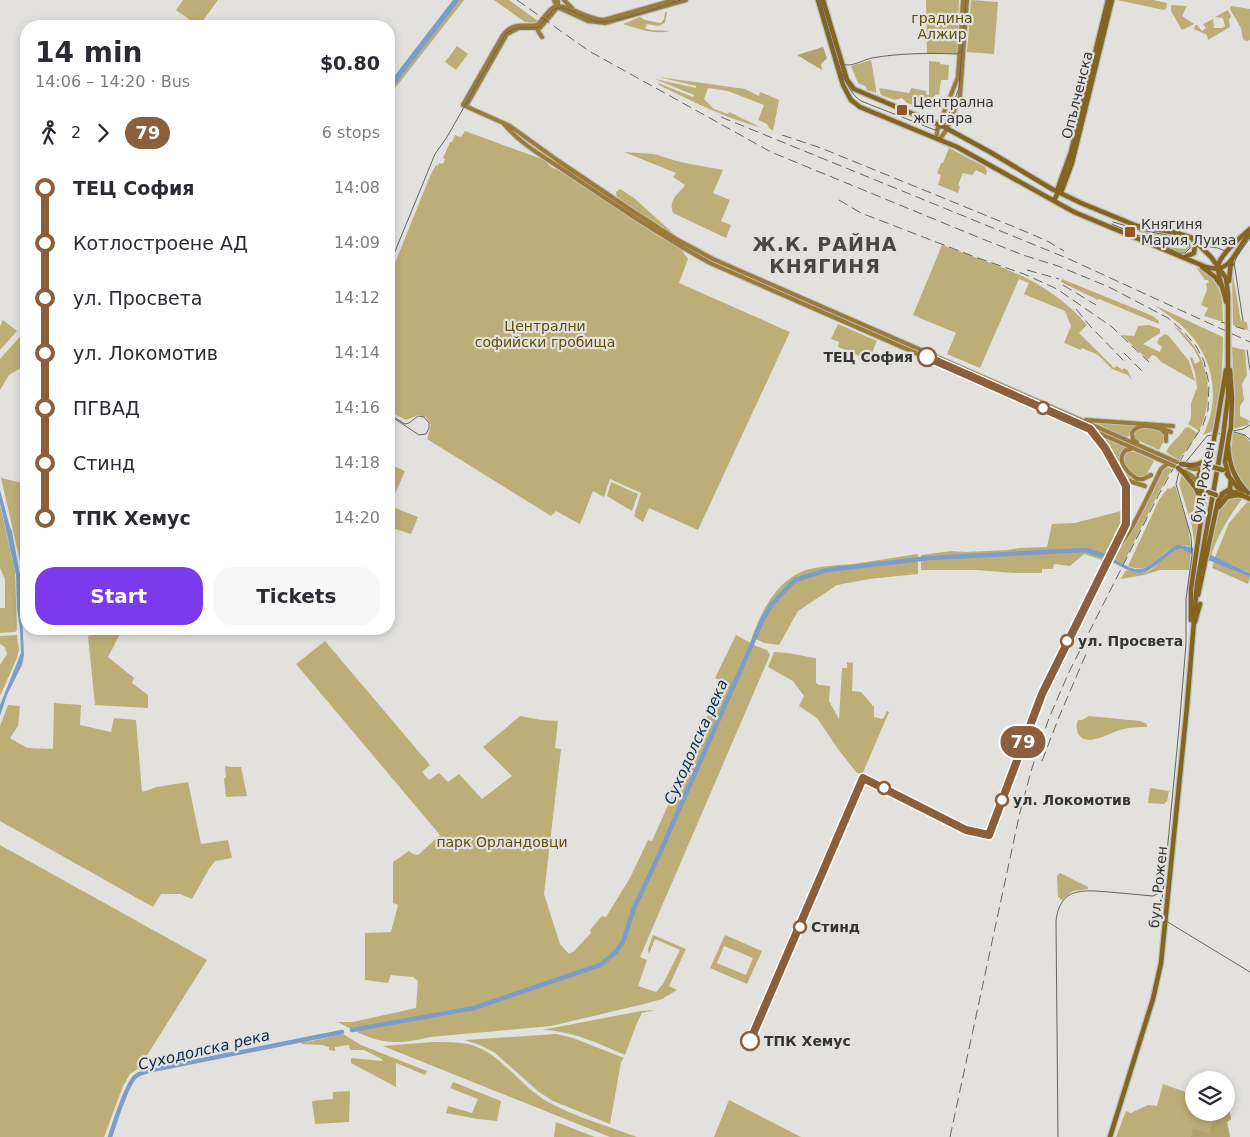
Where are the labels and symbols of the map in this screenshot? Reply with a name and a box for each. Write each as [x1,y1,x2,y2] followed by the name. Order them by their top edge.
[911,10,973,42] park label: градина Алжир
[1058,49,1096,141] street label: Опълченска
[913,94,994,126] place label: Централна жп гара
[895,103,909,117] marker: Централна жп гара
[1141,216,1236,248] place label: Княгиня Мария Луиза
[1123,225,1137,239] marker: Княгиня Мария Луиза
[753,233,897,277] district label: Ж.К. РАЙНА КНЯГИНЯ
[475,318,615,350] park label: Централни софийски гробища
[917,347,937,367] marker: ТЕЦ София
[823,349,913,365] place label: ТЕЦ София
[1036,401,1050,415] unlabelled marker
[1188,440,1218,524] street label: бул. Рожен
[1078,633,1183,649] place label: ул. Просвета
[1060,634,1074,648] marker: ул. Просвета
[660,677,732,807] water label: Суходолска река
[1000,726,1046,758] line badge: 79
[877,781,891,795] unlabelled marker
[1013,792,1131,808] place label: ул. Локомотив
[995,793,1009,807] marker: ул. Локомотив
[436,834,568,850] park label: парк Орландовци
[1146,845,1170,929] street label: бул. Рожен
[811,919,860,935] place label: Стинд
[793,920,807,934] marker: Стинд
[136,1026,272,1074] water label: Суходолска река
[740,1031,760,1051] marker: ТПК Хемус
[764,1033,851,1049] place label: ТПК Хемус

